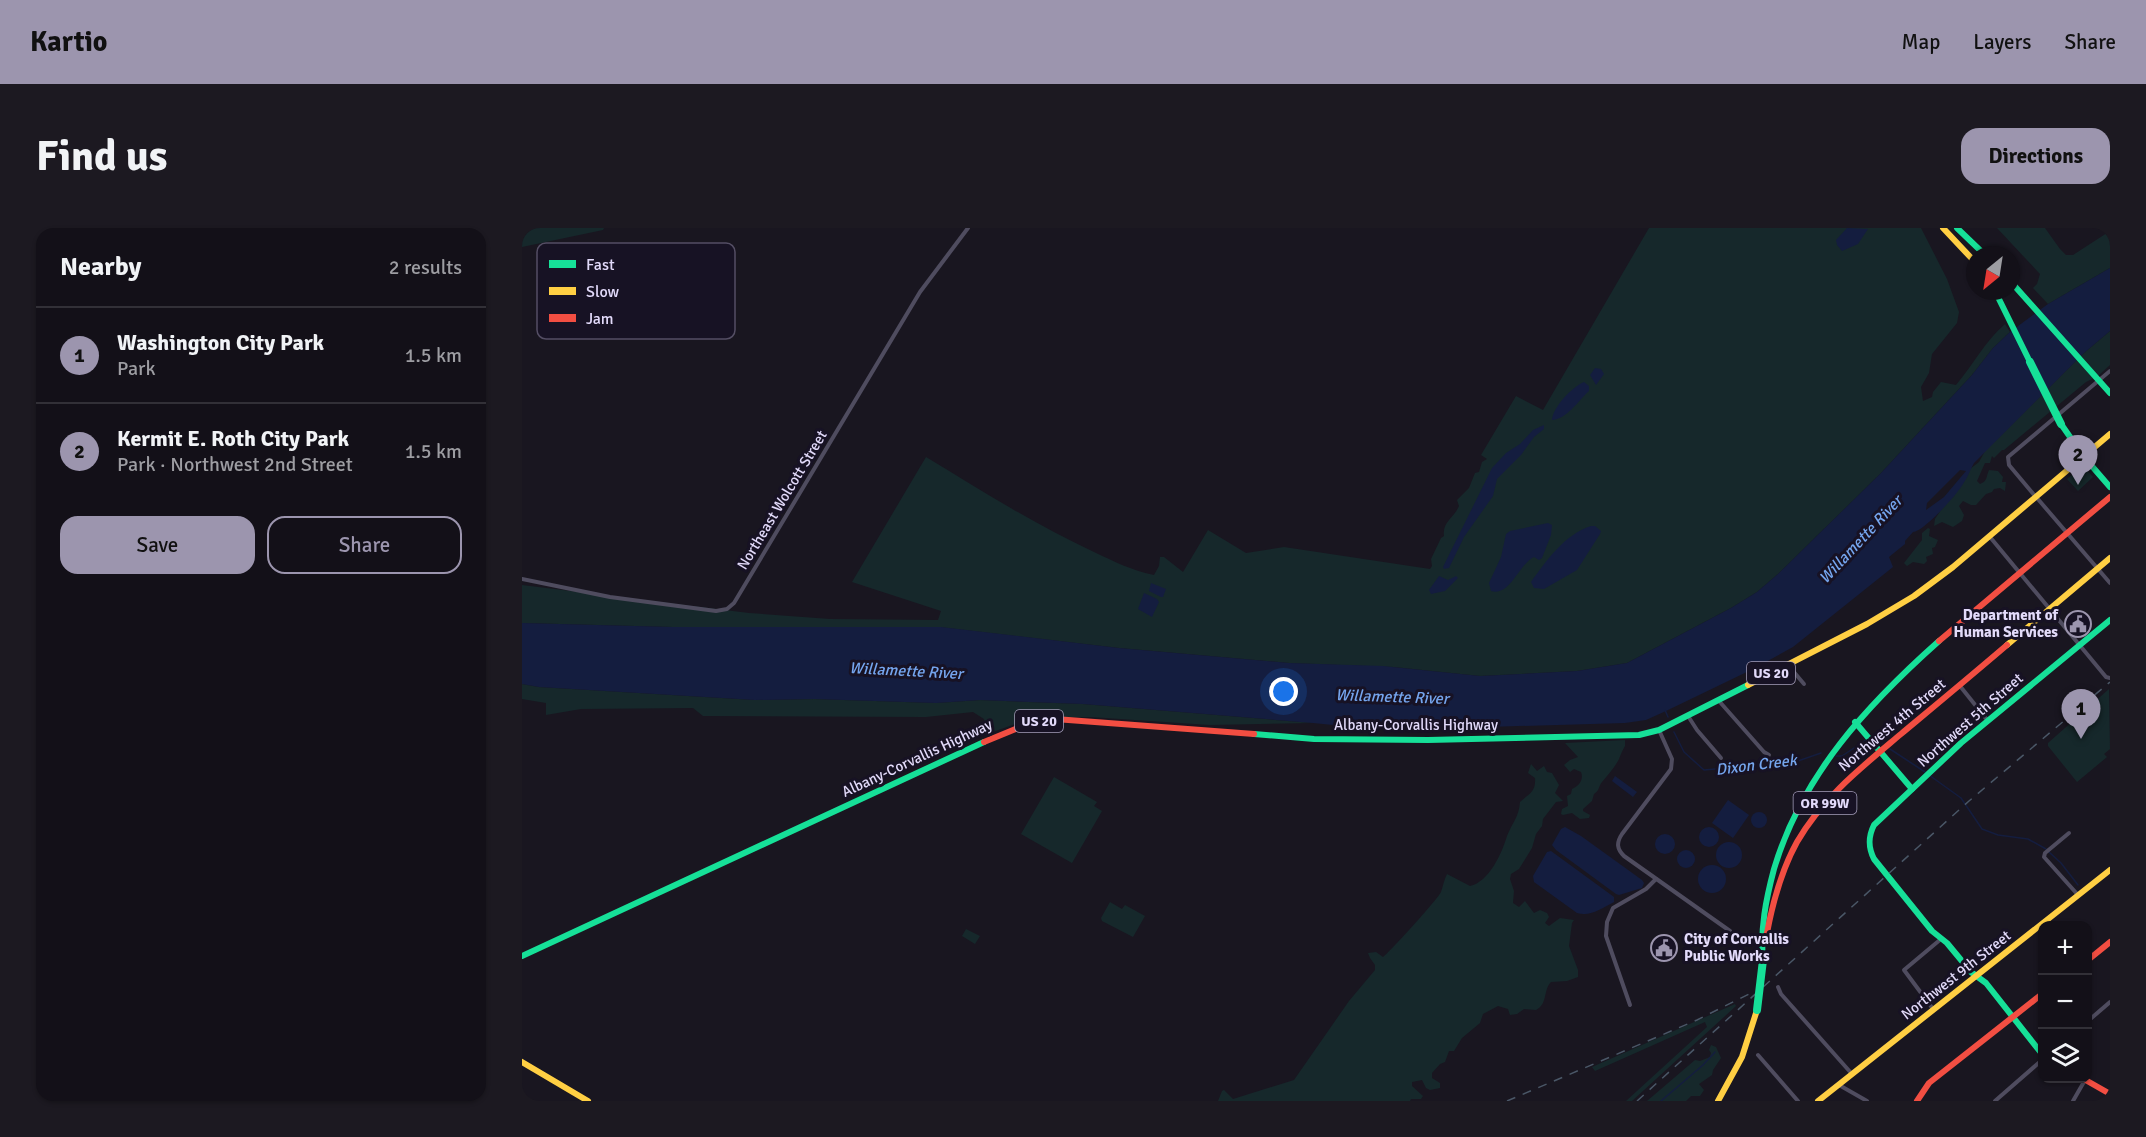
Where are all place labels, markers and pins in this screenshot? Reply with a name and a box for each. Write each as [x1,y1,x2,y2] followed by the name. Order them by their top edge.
[2058,436,2098,485] pin: 2
[1953,606,2060,641] place label: Department of Human Services
[2063,609,2093,639] public building icon: Department of Human Services
[2062,690,2100,739] pin: 1
[1684,930,1789,965] place label: City of Corvallis Public Works
[1649,933,1679,963] public building icon: City of Corvallis Public Works

